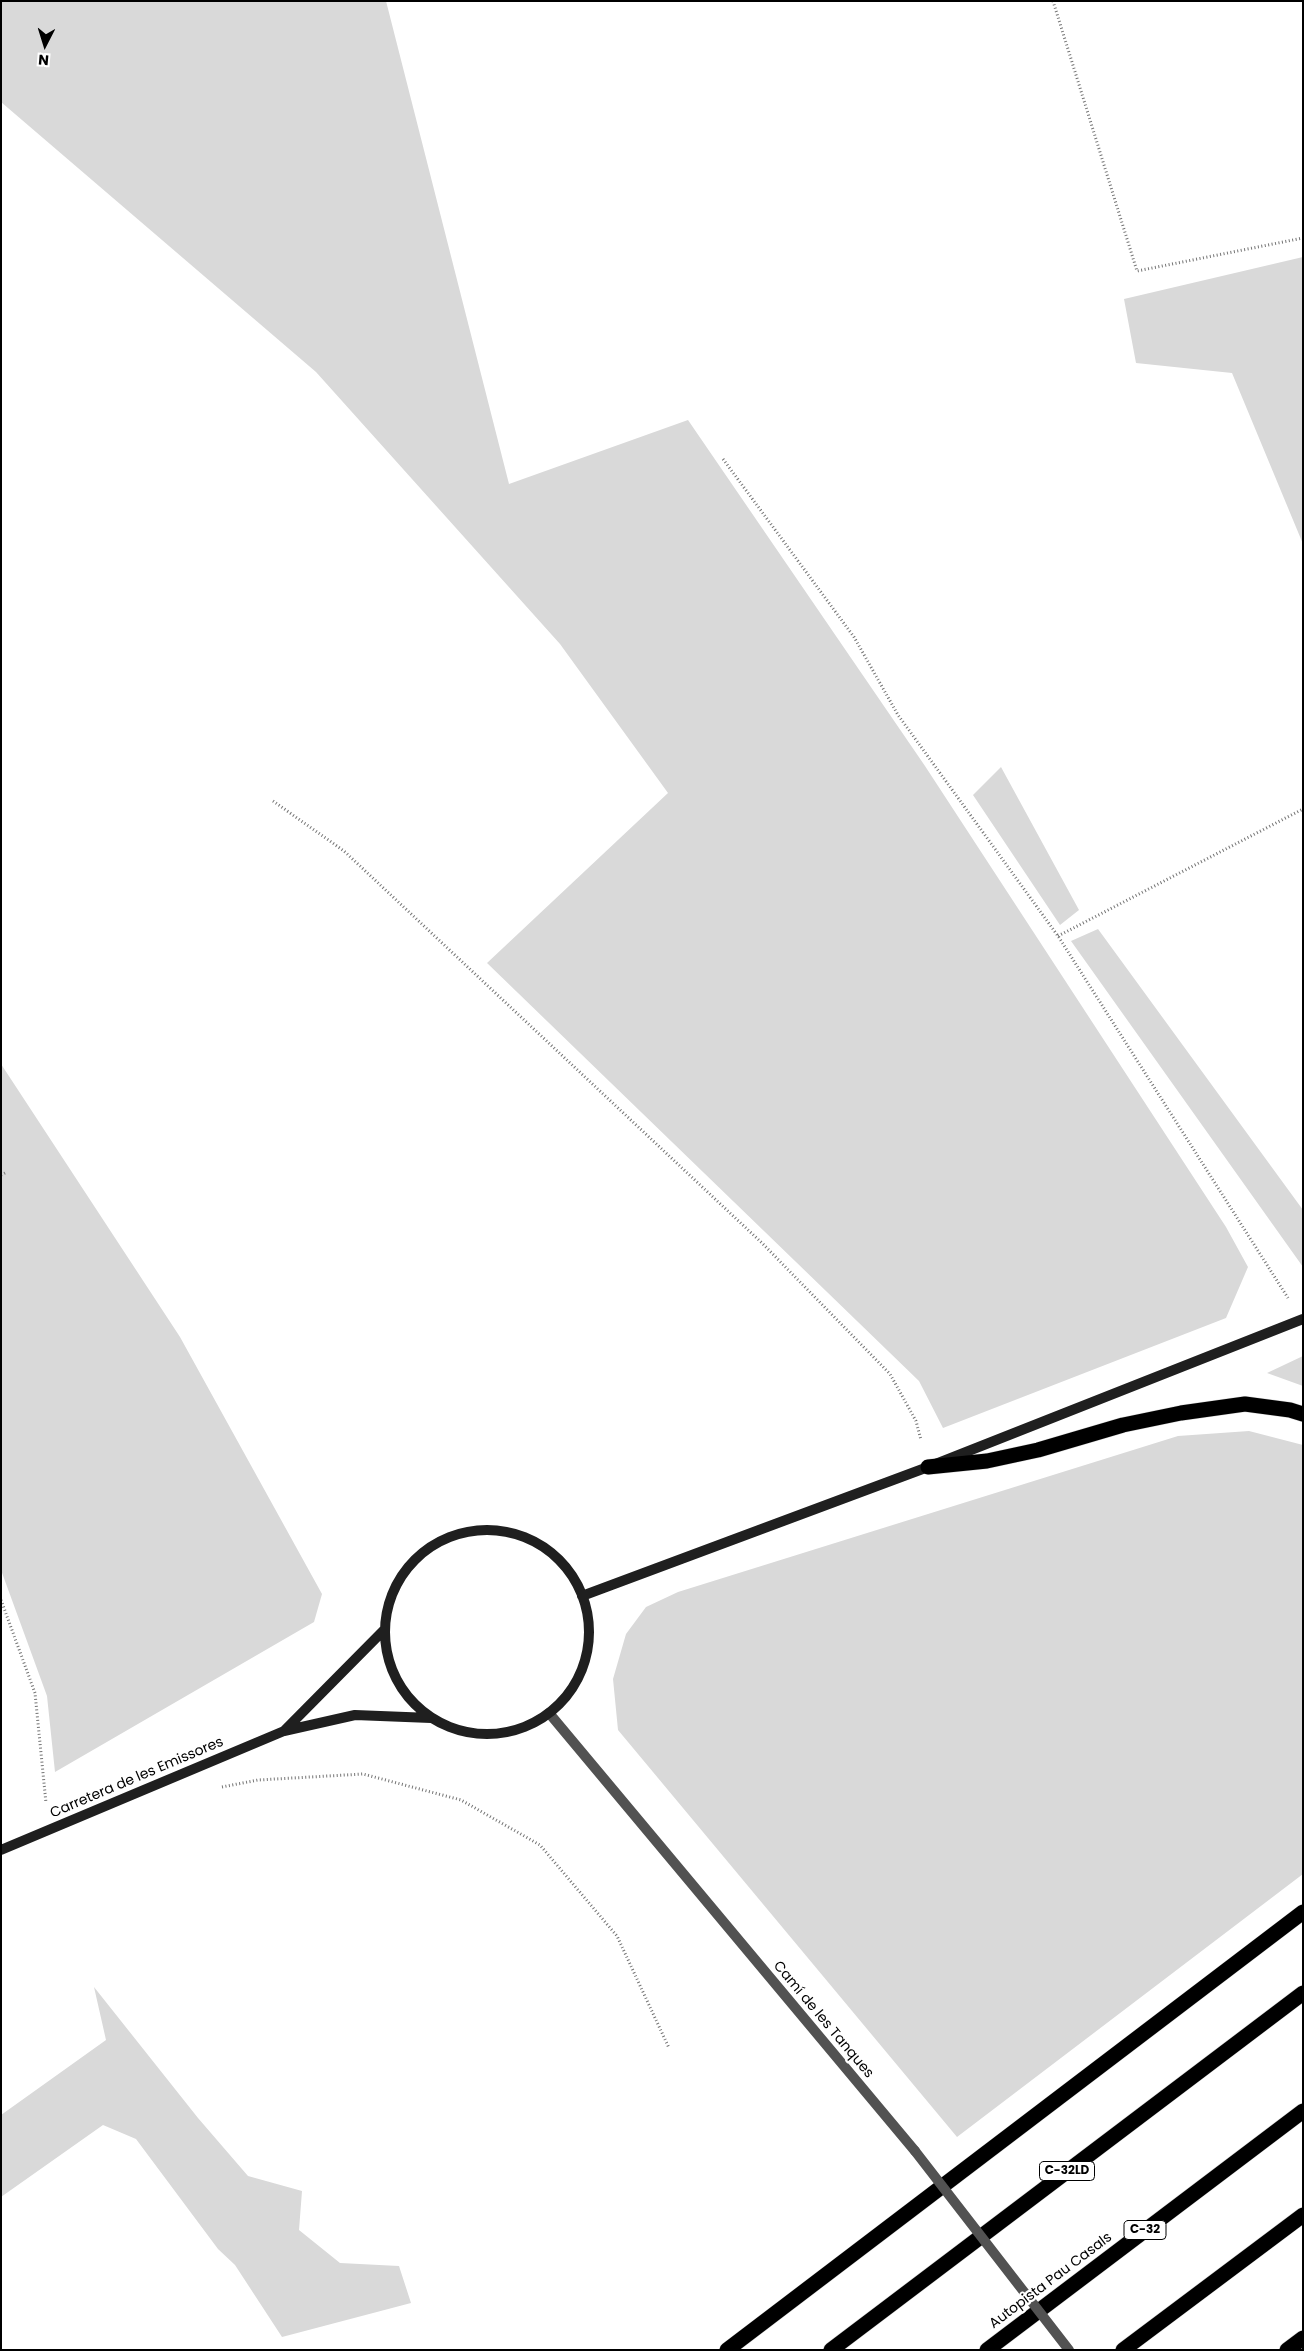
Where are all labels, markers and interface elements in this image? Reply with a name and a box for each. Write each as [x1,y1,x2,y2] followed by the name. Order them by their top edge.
[20,20,70,70] north arrow
[38,50,50,70] text: N
[48,1734,226,1822] street label: Carretera de les Emissores
[769,1958,877,2082] street label: Camí de les Tanques
[1040,2162,1094,2180] road number: C-32LD
[1124,2220,1166,2240] road number: C-32
[986,2229,1116,2333] street label: Autopista Pau Casals

